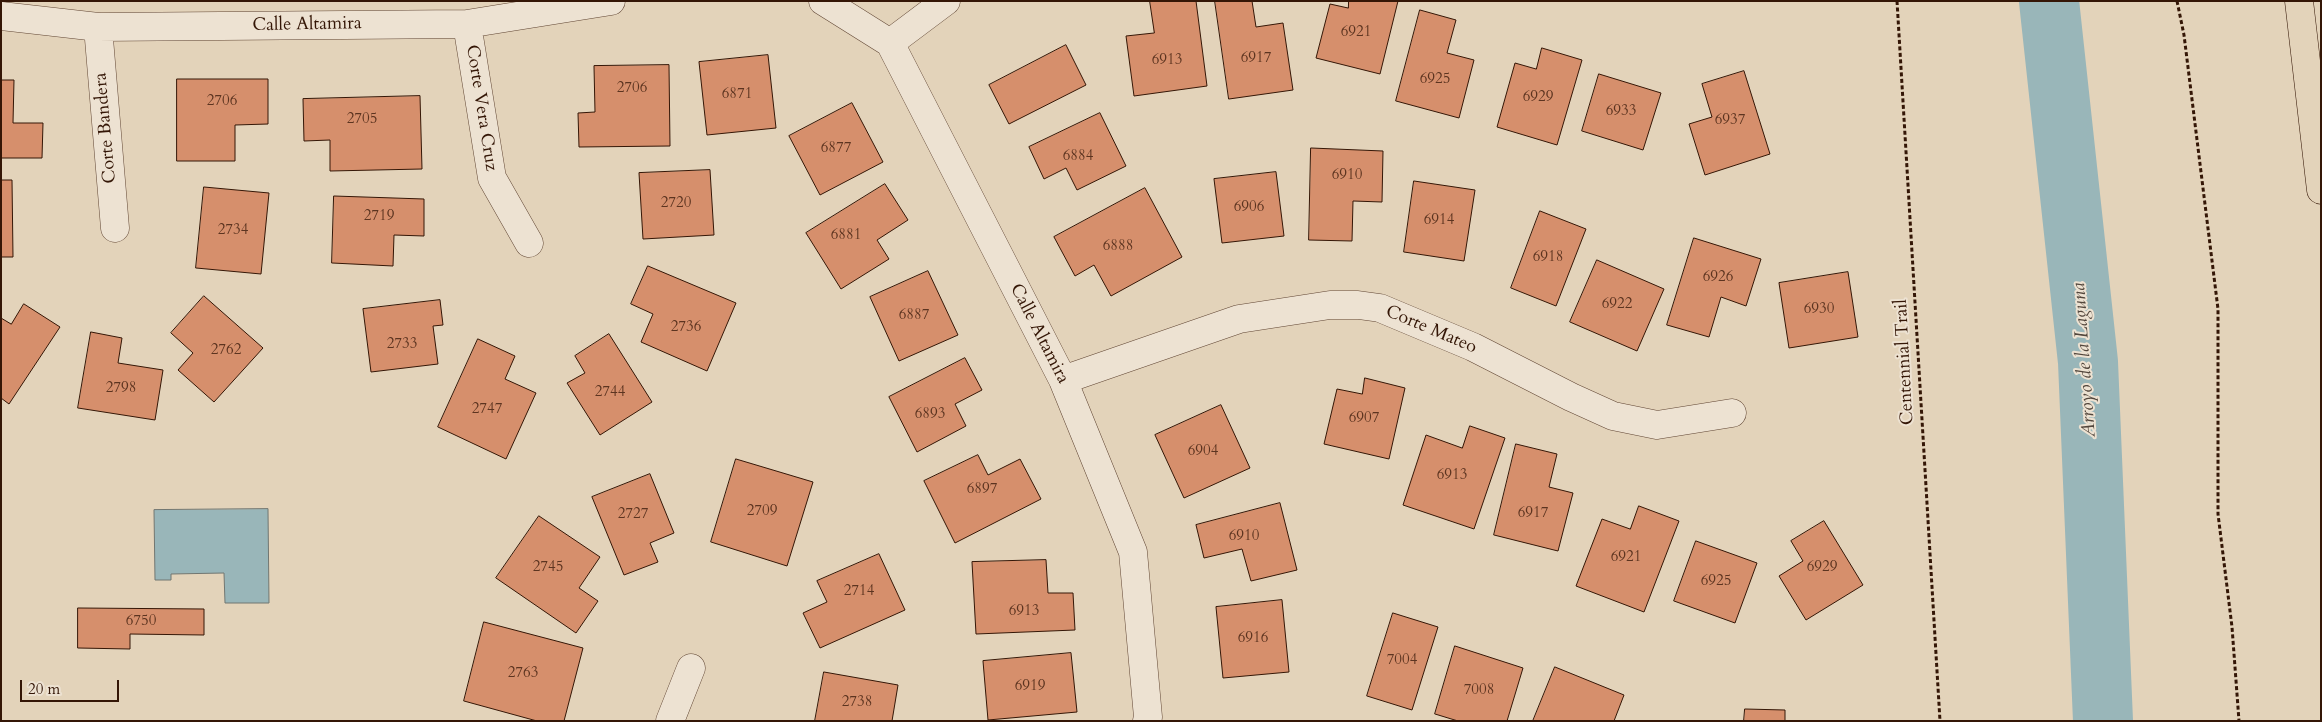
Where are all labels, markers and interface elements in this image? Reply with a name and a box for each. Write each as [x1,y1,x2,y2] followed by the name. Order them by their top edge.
[252,13,362,37] street label: Calle Altamira
[1341,24,1371,42] house number: 6921
[460,43,502,173] street label: Corte Vera Cruz
[1241,50,1271,68] house number: 6917
[1152,52,1182,70] house number: 6913
[1420,71,1450,89] house number: 6925
[90,72,122,184] street label: Corte Bandera
[617,80,647,98] house number: 2706
[722,86,752,104] house number: 6871
[1523,89,1553,107] house number: 6929
[207,93,237,111] house number: 2706
[1606,103,1636,121] house number: 6933
[347,111,377,129] house number: 2705
[1715,112,1745,130] house number: 6937
[821,140,851,158] house number: 6877
[1063,148,1093,166] house number: 6884
[1332,167,1362,185] house number: 6910
[661,195,691,213] house number: 2720
[1234,199,1264,217] house number: 6906
[364,208,394,226] house number: 2719
[1424,212,1454,230] house number: 6914
[218,222,248,240] house number: 2734
[831,227,861,245] house number: 6881
[1103,238,1133,256] house number: 6888
[1533,249,1563,267] house number: 6918
[1703,269,1733,287] house number: 6926
[1005,280,1073,388] street label: Calle Altamira
[2068,282,2102,438] water label: Arroyo de la Laguna
[1602,296,1632,314] house number: 6922
[1891,299,1919,425] street label: Centennial Trail
[1382,301,1480,359] street label: Corte Mateo
[1804,301,1834,319] house number: 6930
[899,307,929,325] house number: 6887
[671,319,701,337] house number: 2736
[387,336,417,354] house number: 2733
[211,342,241,360] house number: 2762
[106,380,136,398] house number: 2798
[595,384,625,402] house number: 2744
[472,401,502,419] house number: 2747
[915,406,945,424] house number: 6893
[1349,410,1379,428] house number: 6907
[1188,443,1218,461] house number: 6904
[1437,467,1467,485] house number: 6913
[967,481,997,499] house number: 6897
[747,503,777,521] house number: 2709
[1518,505,1548,523] house number: 6917
[618,506,648,524] house number: 2727
[1229,528,1259,546] house number: 6910
[1611,549,1641,567] house number: 6921
[533,559,563,577] house number: 2745
[1807,559,1837,577] house number: 6929
[1701,573,1731,591] house number: 6925
[844,583,874,601] house number: 2714
[1009,603,1039,621] house number: 6913
[126,613,156,631] house number: 6750
[1238,630,1268,648] house number: 6916
[1387,652,1417,670] house number: 7004
[508,665,538,683] house number: 2763
[22,670,121,702] scale bar
[1015,678,1045,696] house number: 6919
[28,679,60,699] text: 20 m
[1464,682,1494,700] house number: 7008
[842,694,872,712] house number: 2738

